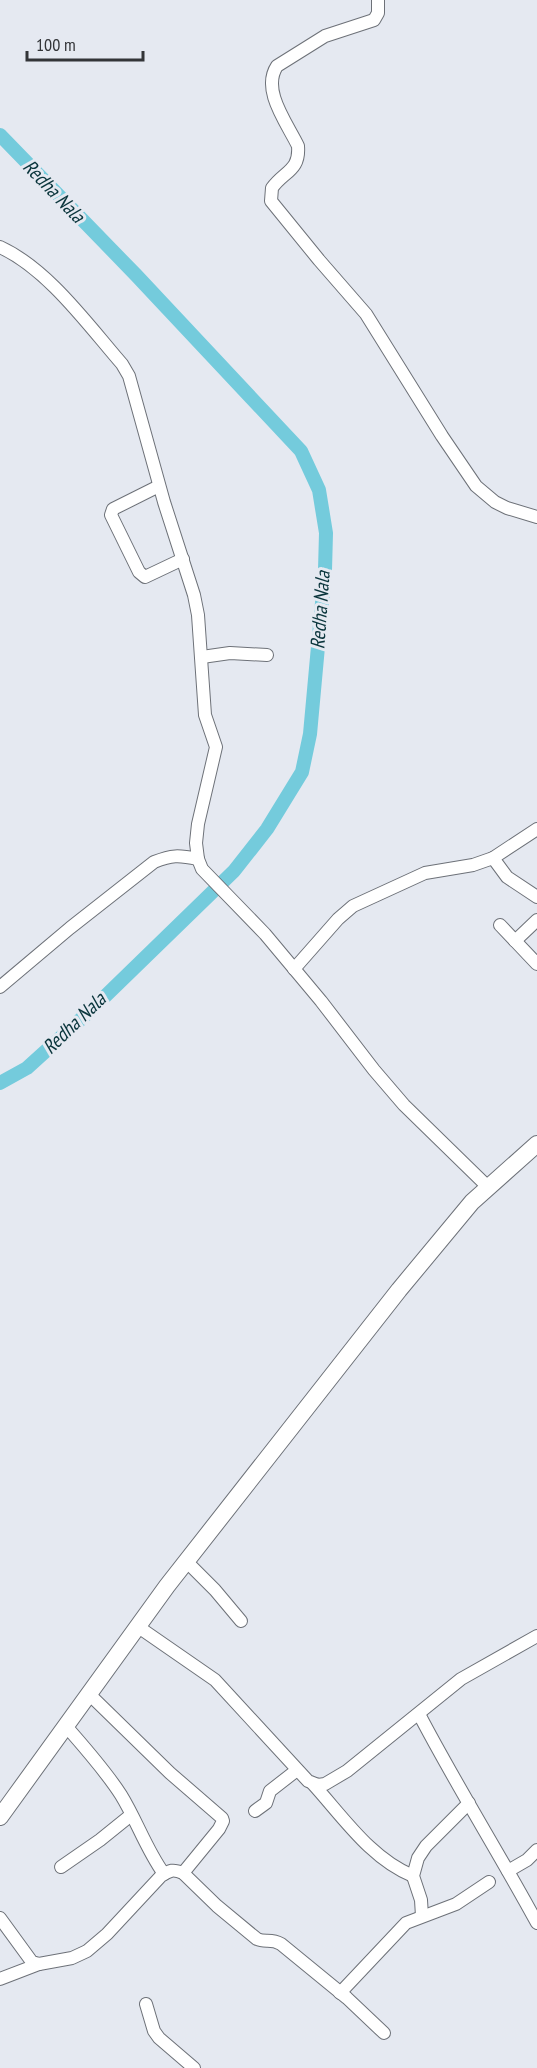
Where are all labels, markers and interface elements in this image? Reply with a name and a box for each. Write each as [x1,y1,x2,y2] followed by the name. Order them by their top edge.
[27,24,142,62] scale bar
[36,33,76,56] text: 100 m
[17,154,91,229] water label: Redha Nala
[304,569,336,650] water label: Redha Nala
[37,986,112,1060] water label: Redha Nala

